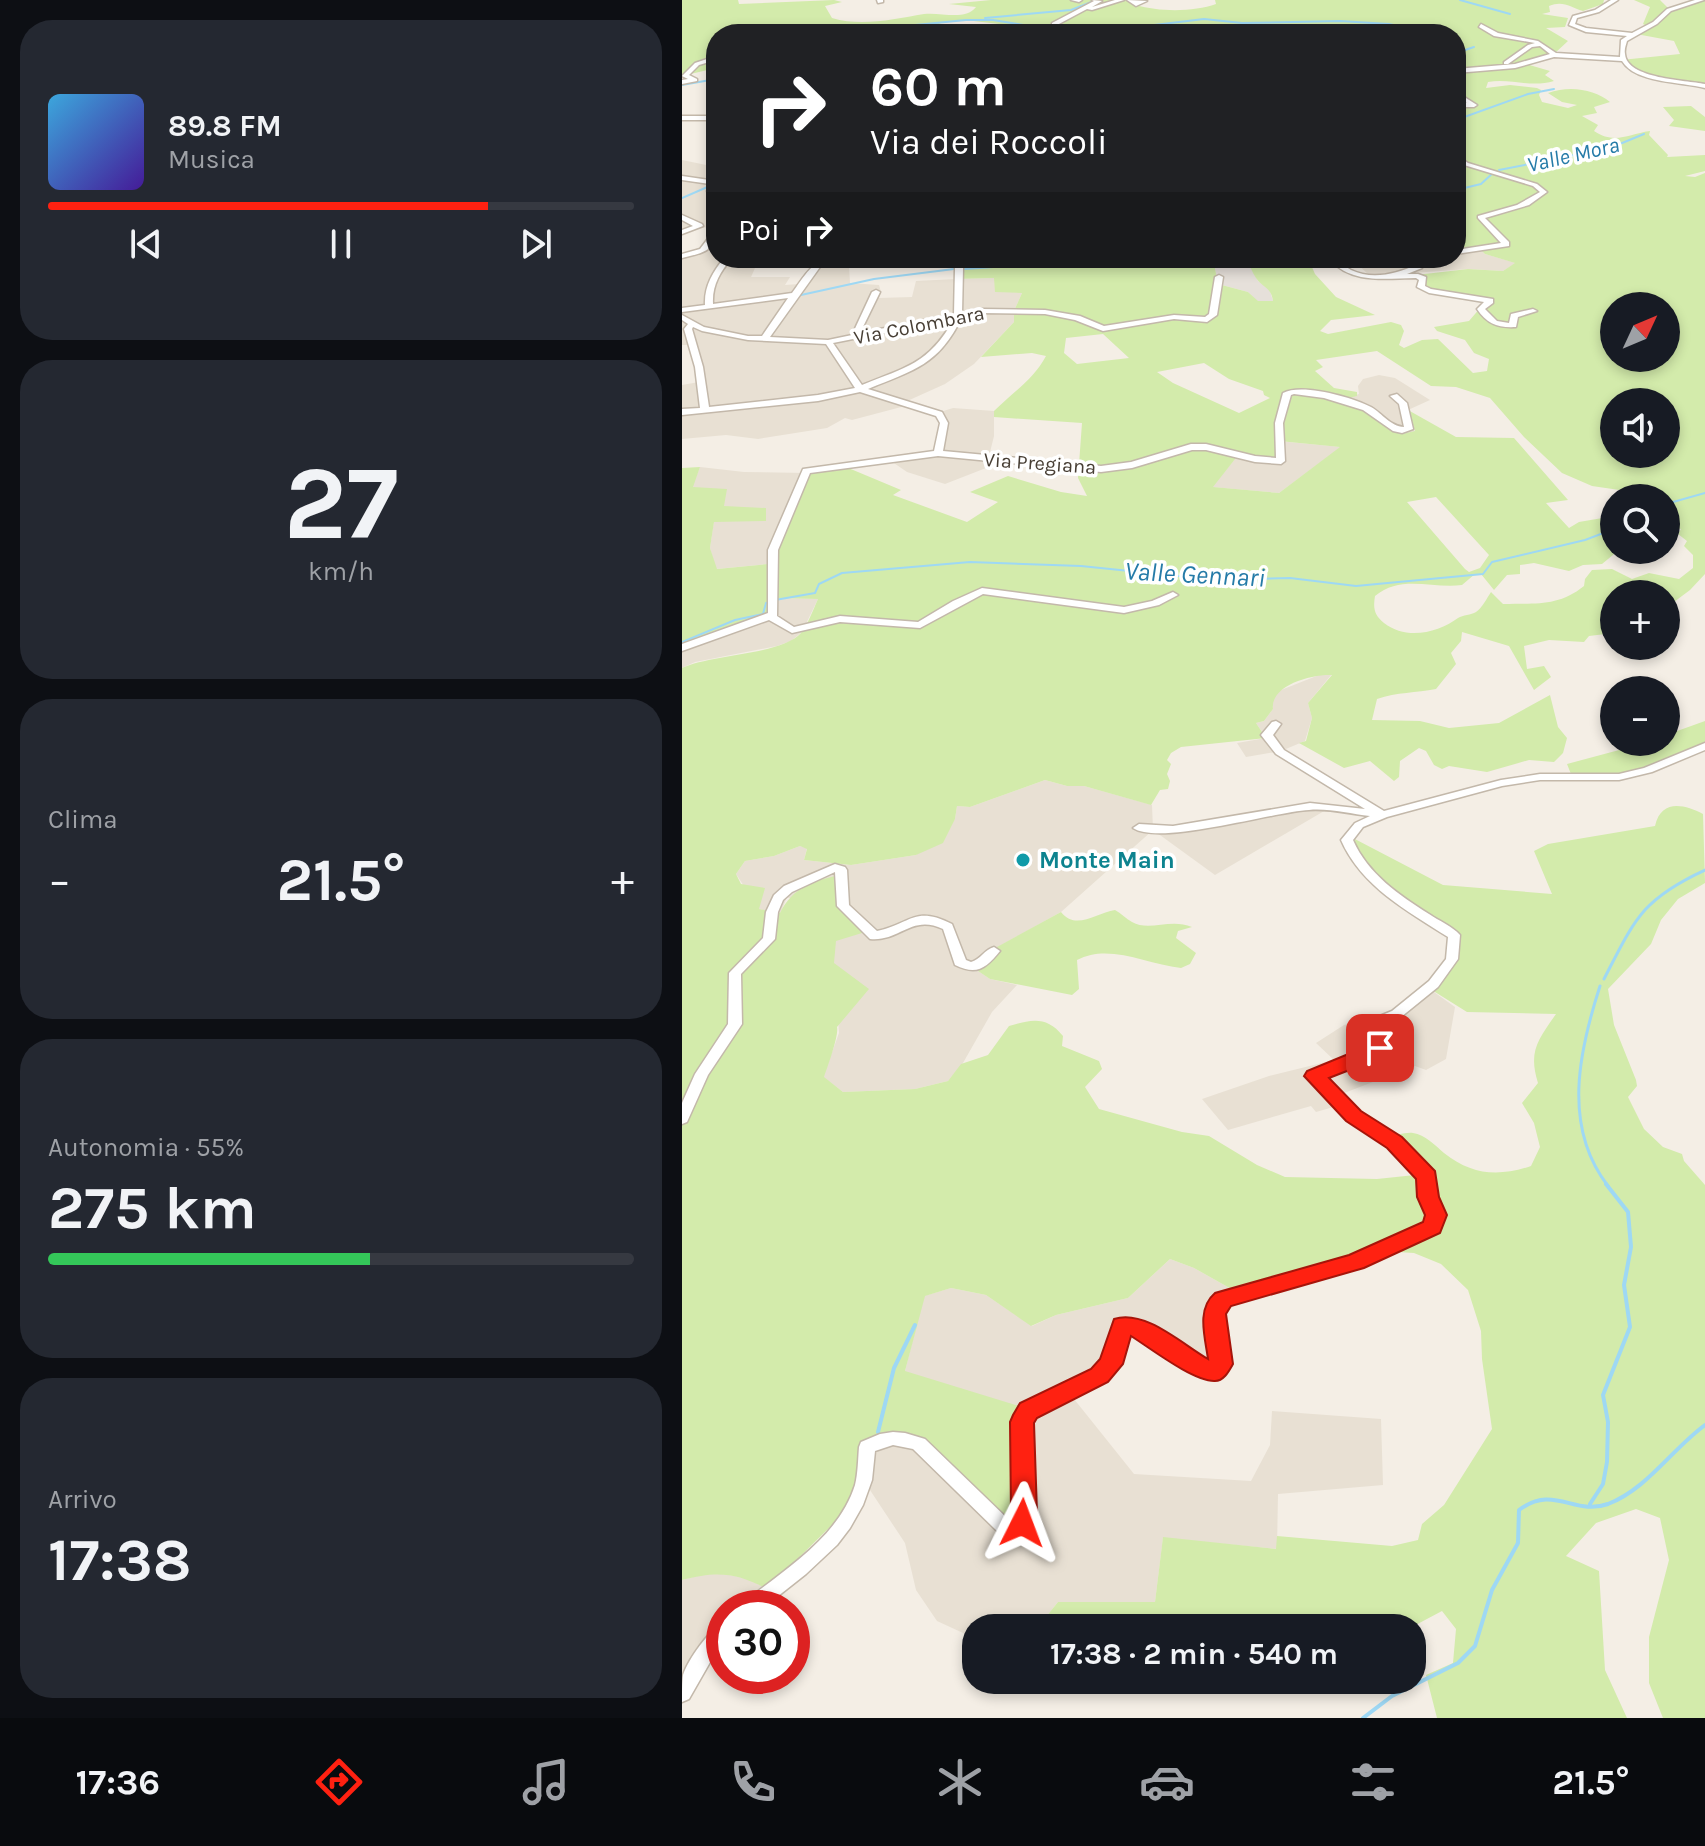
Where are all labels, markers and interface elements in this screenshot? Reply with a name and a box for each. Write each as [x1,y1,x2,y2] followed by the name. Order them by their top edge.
[870,54,1007,119] text: 60 m
[738,56,842,160] icon: right
[168,108,282,144] text: 89.8 FM
[870,121,1108,163] text: Via dei Roccoli
[1525,132,1622,178] water label: Valle Mora
[168,144,255,175] text: Musica
[796,208,840,252] icon: right
[738,212,780,248] text: Poi
[124,222,168,266] icon: previous
[319,222,363,266] icon: pause
[514,222,558,266] icon: next
[1600,292,1680,372] north arrow
[1600,292,1680,756] map controls
[852,302,986,349] street label: Via Colombara
[1600,388,1680,468] button: sound
[284,443,398,564] text: 27
[983,448,1097,479] street label: Via Pregiana
[1600,484,1680,564] button: search
[1124,555,1266,594] water label: Valle Gennari
[308,556,374,587] text: km/h
[1600,580,1680,660] button: +
[1600,676,1680,756] button: −
[48,804,118,835] text: Clima
[277,845,405,915] text: 21.5°
[1039,846,1175,874] place label: Monte Main
[1014,851,1032,869] marker: Monte Main
[48,855,71,906] text: −
[611,855,634,906] text: +
[1346,1014,1414,1082] pin
[1358,1026,1402,1070] icon: arrive
[48,1132,244,1163] text: Autonomia · 55%
[48,1173,257,1243] text: 275 km
[980,1481,1064,1565] position arrow
[48,1484,117,1515] text: Arrivo
[48,1525,192,1595] text: 17:38
[706,1590,810,1694] speed limit sign: 30
[1050,1636,1338,1672] text: 17:38 · 2 min · 540 m
[311,1754,367,1810] icon: directions
[518,1754,574,1810] icon: music
[725,1754,781,1810] icon: phone
[932,1754,988,1810] icon: climate
[1139,1754,1195,1810] icon: car
[1345,1754,1401,1810] icon: filters
[75,1761,160,1803] text: 17:36
[1552,1761,1630,1803] text: 21.5°

